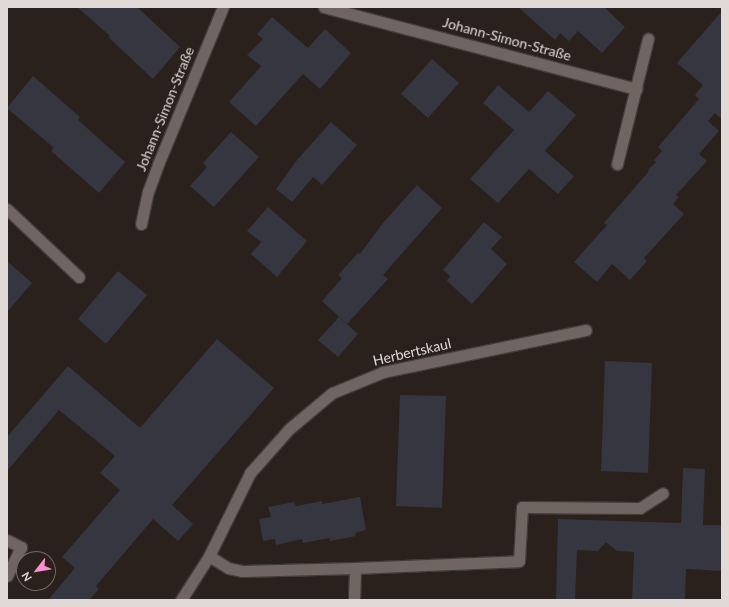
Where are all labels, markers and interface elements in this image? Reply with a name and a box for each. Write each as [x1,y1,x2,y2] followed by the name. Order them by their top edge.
[441,14,573,64] street label: Johann-Simon-Straße
[132,45,198,173] street label: Johann-Simon-Straße
[371,335,453,369] street label: Herbertskaul
[16,551,56,591] north arrow
[18,570,34,584] text: N

